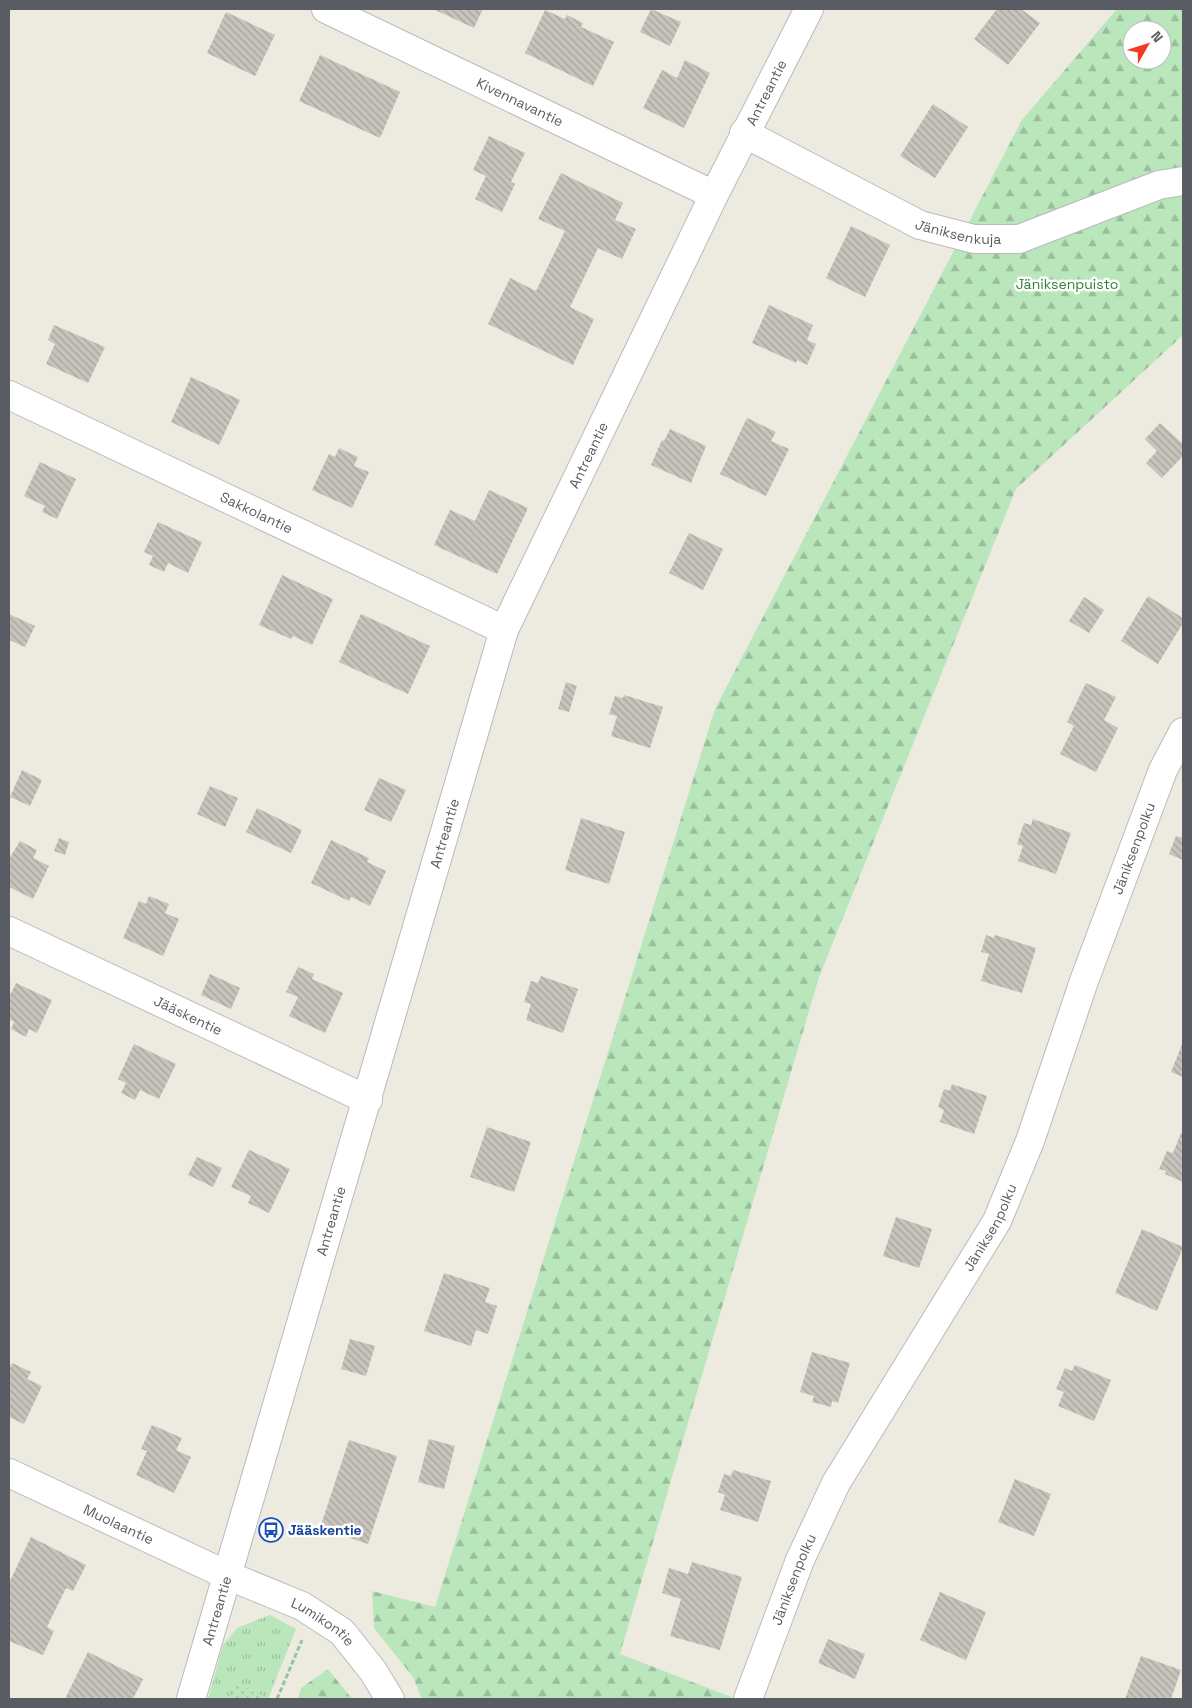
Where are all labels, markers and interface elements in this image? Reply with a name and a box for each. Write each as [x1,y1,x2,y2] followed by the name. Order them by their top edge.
[1122,20,1172,70] north arrow
[1147,28,1167,46] text: N
[742,57,791,129] street label: Antreantie
[473,73,566,130] street label: Kivennavantie
[912,215,1001,248] street label: Jäniksenkuja
[1016,275,1118,293] park label: Jäniksenpuisto
[565,419,612,491] street label: Antreantie
[217,488,296,537] street label: Sakkolantie
[426,796,463,870] street label: Antreantie
[1108,800,1159,897] street label: Jäniksenpolku
[151,992,225,1039] street label: Jääskentie
[959,1181,1020,1275] street label: Jäniksenpolku
[312,1184,350,1258] street label: Antreantie
[81,1500,157,1548] street label: Muolaantie
[258,1517,284,1543] bus stop icon: Jääskentie
[288,1521,362,1539] place label: Jääskentie
[767,1531,820,1628] street label: Jäniksenpolku
[198,1574,236,1648] street label: Antreantie
[289,1594,359,1650] street label: Lumikontie

